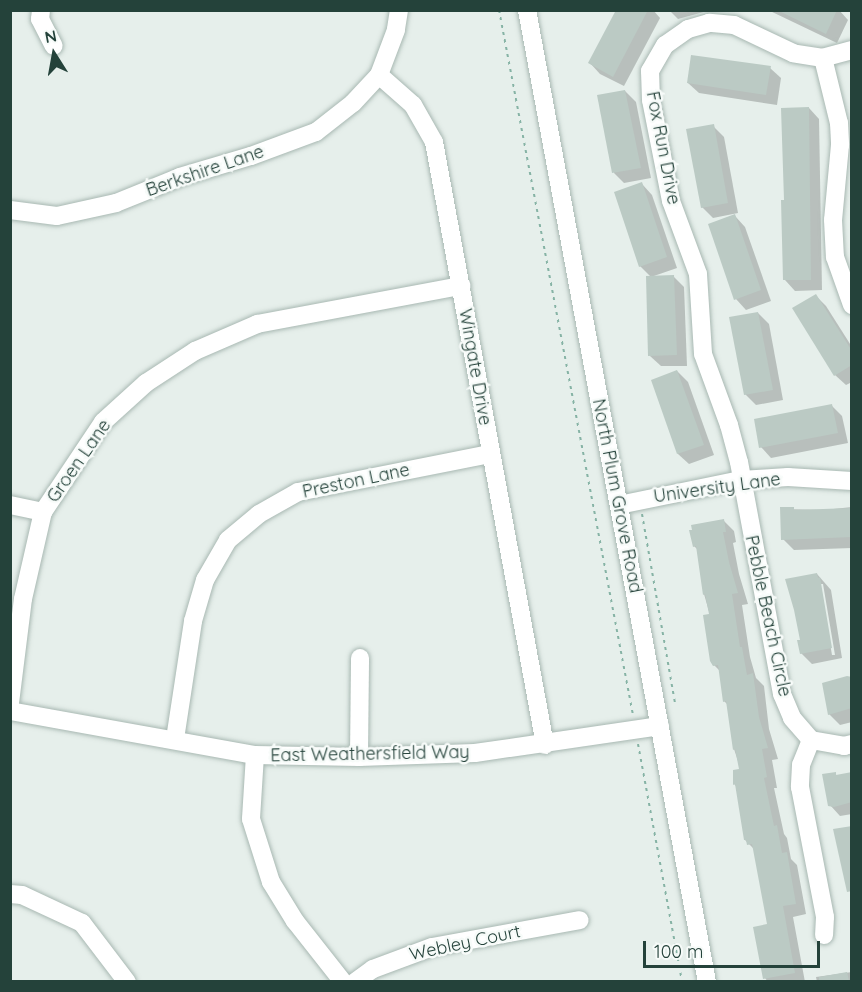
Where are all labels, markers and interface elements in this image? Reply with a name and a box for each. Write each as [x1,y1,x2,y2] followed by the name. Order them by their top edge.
[24,24,84,84] north arrow
[43,25,58,47] text: N
[641,90,685,206] street label: Fox Run Drive
[143,141,267,201] street label: Berkshire Lane
[454,307,496,427] street label: Wingate Drive
[588,397,646,595] street label: North Plum Grove Road
[42,415,116,507] street label: Groen Lane
[300,459,412,503] street label: Preston Lane
[652,468,782,508] street label: University Lane
[740,533,796,699] street label: Pebble Beach Circle
[270,741,470,767] street label: East Weathersfield Way
[407,921,523,965] street label: Webley Court
[646,929,823,967] scale bar
[654,940,703,963] text: 100 m

